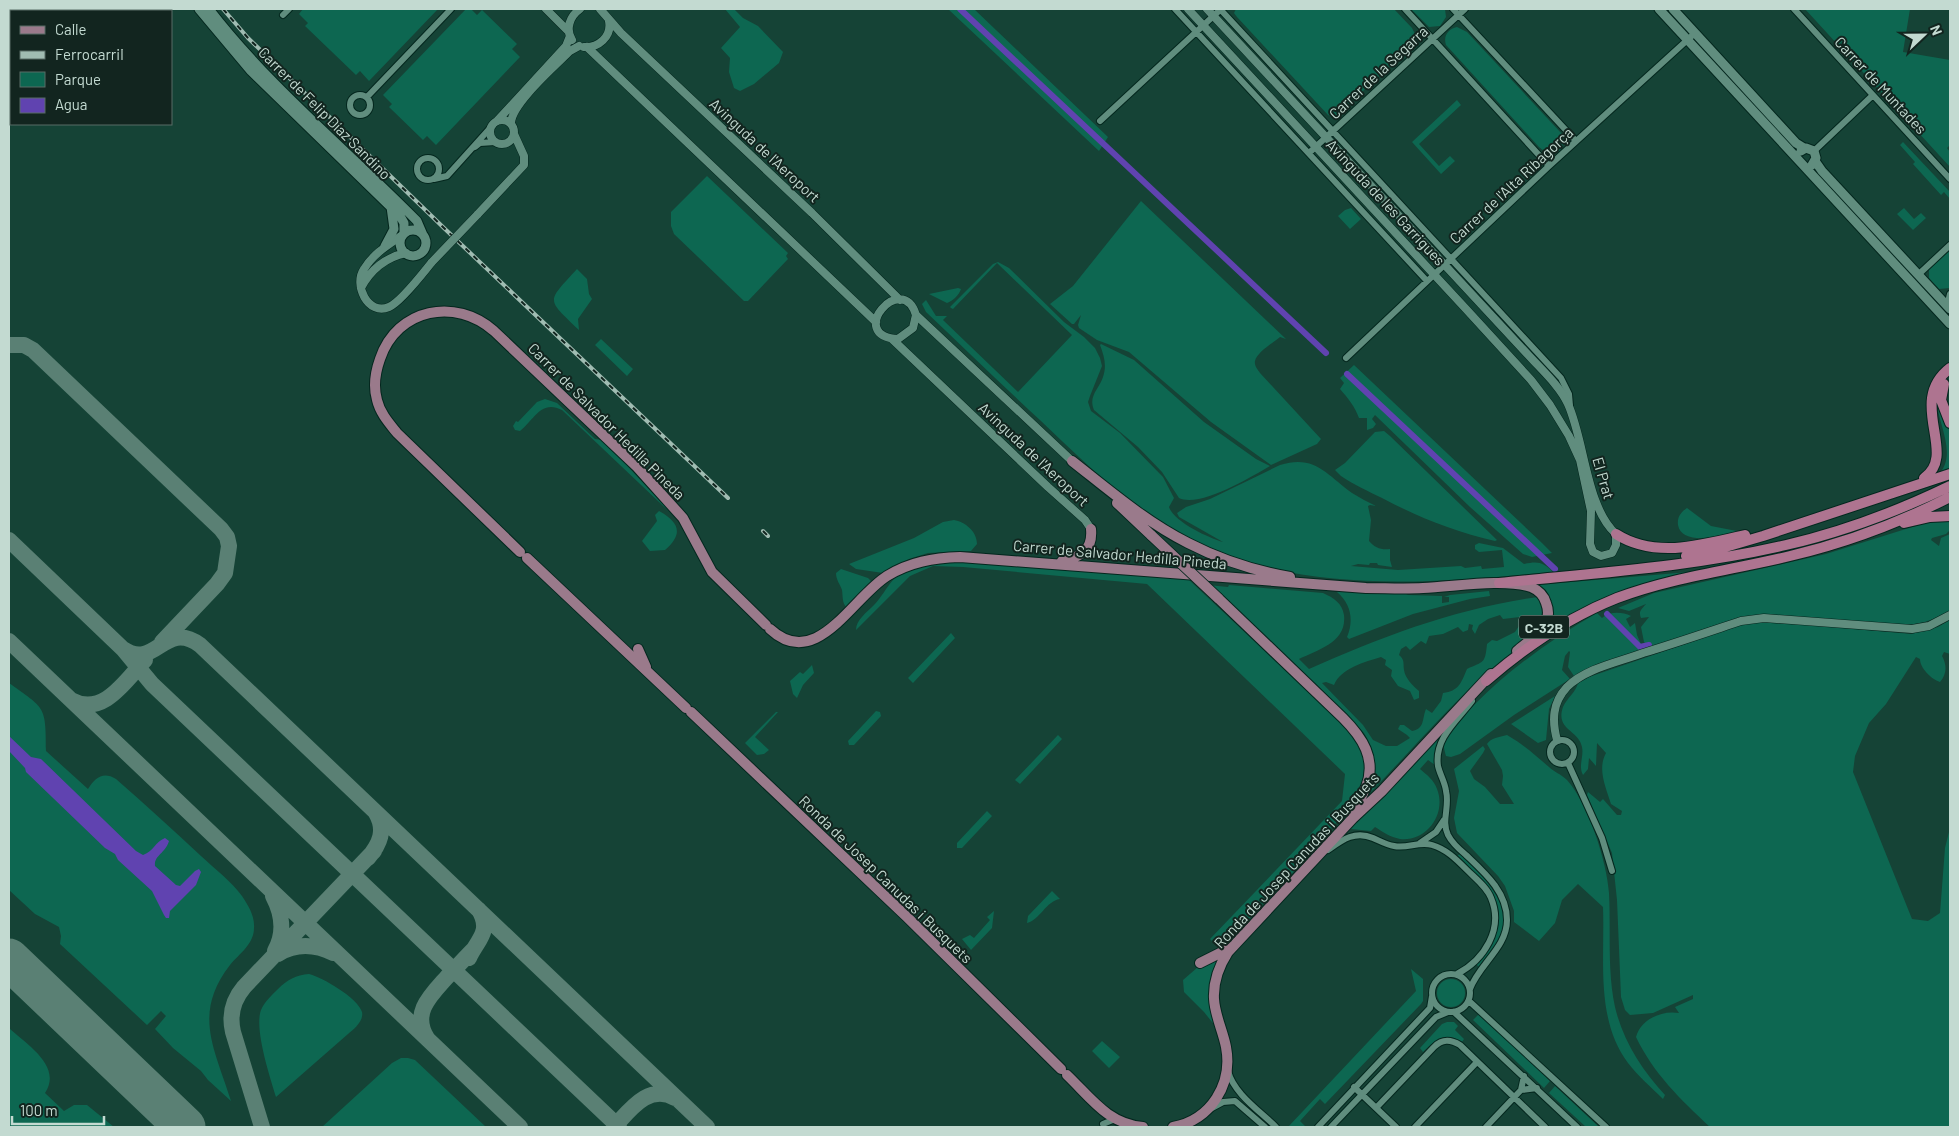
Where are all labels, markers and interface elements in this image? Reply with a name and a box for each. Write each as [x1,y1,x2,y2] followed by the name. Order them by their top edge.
[10,10,172,125] legend
[1899,10,1949,60] north arrow
[55,20,87,38] text: Calle
[1325,22,1431,122] street label: Carrer de la Segarra
[1927,22,1946,37] text: N
[1831,33,1931,137] street label: Carrer de Muntades
[255,43,395,183] street label: Carrer de Felip Díaz Sandino
[55,45,124,63] text: Ferrocarril
[55,70,101,88] text: Parque
[706,94,824,206] street label: Avinguda de l'Aeroport
[55,95,88,113] text: Agua
[1446,123,1576,247] street label: Carrer de l'Alta Ribagorça
[1323,135,1449,269] street label: Avinguda de les Garrigues
[525,339,689,503] street label: Carrer de Salvador Hedilla Pineda
[975,398,1093,510] street label: Avinguda de l'Aeroport
[1589,455,1619,501] street label: El Prat
[1012,536,1228,572] street label: Carrer de Salvador Hedilla Pineda
[1519,616,1569,638] road number: C-32B
[1210,768,1382,952] street label: Ronda de Josep Canudas i Busquets
[796,791,976,967] street label: Ronda de Josep Canudas i Busquets
[12,1094,105,1126] scale bar
[20,1101,58,1119] text: 100 m

